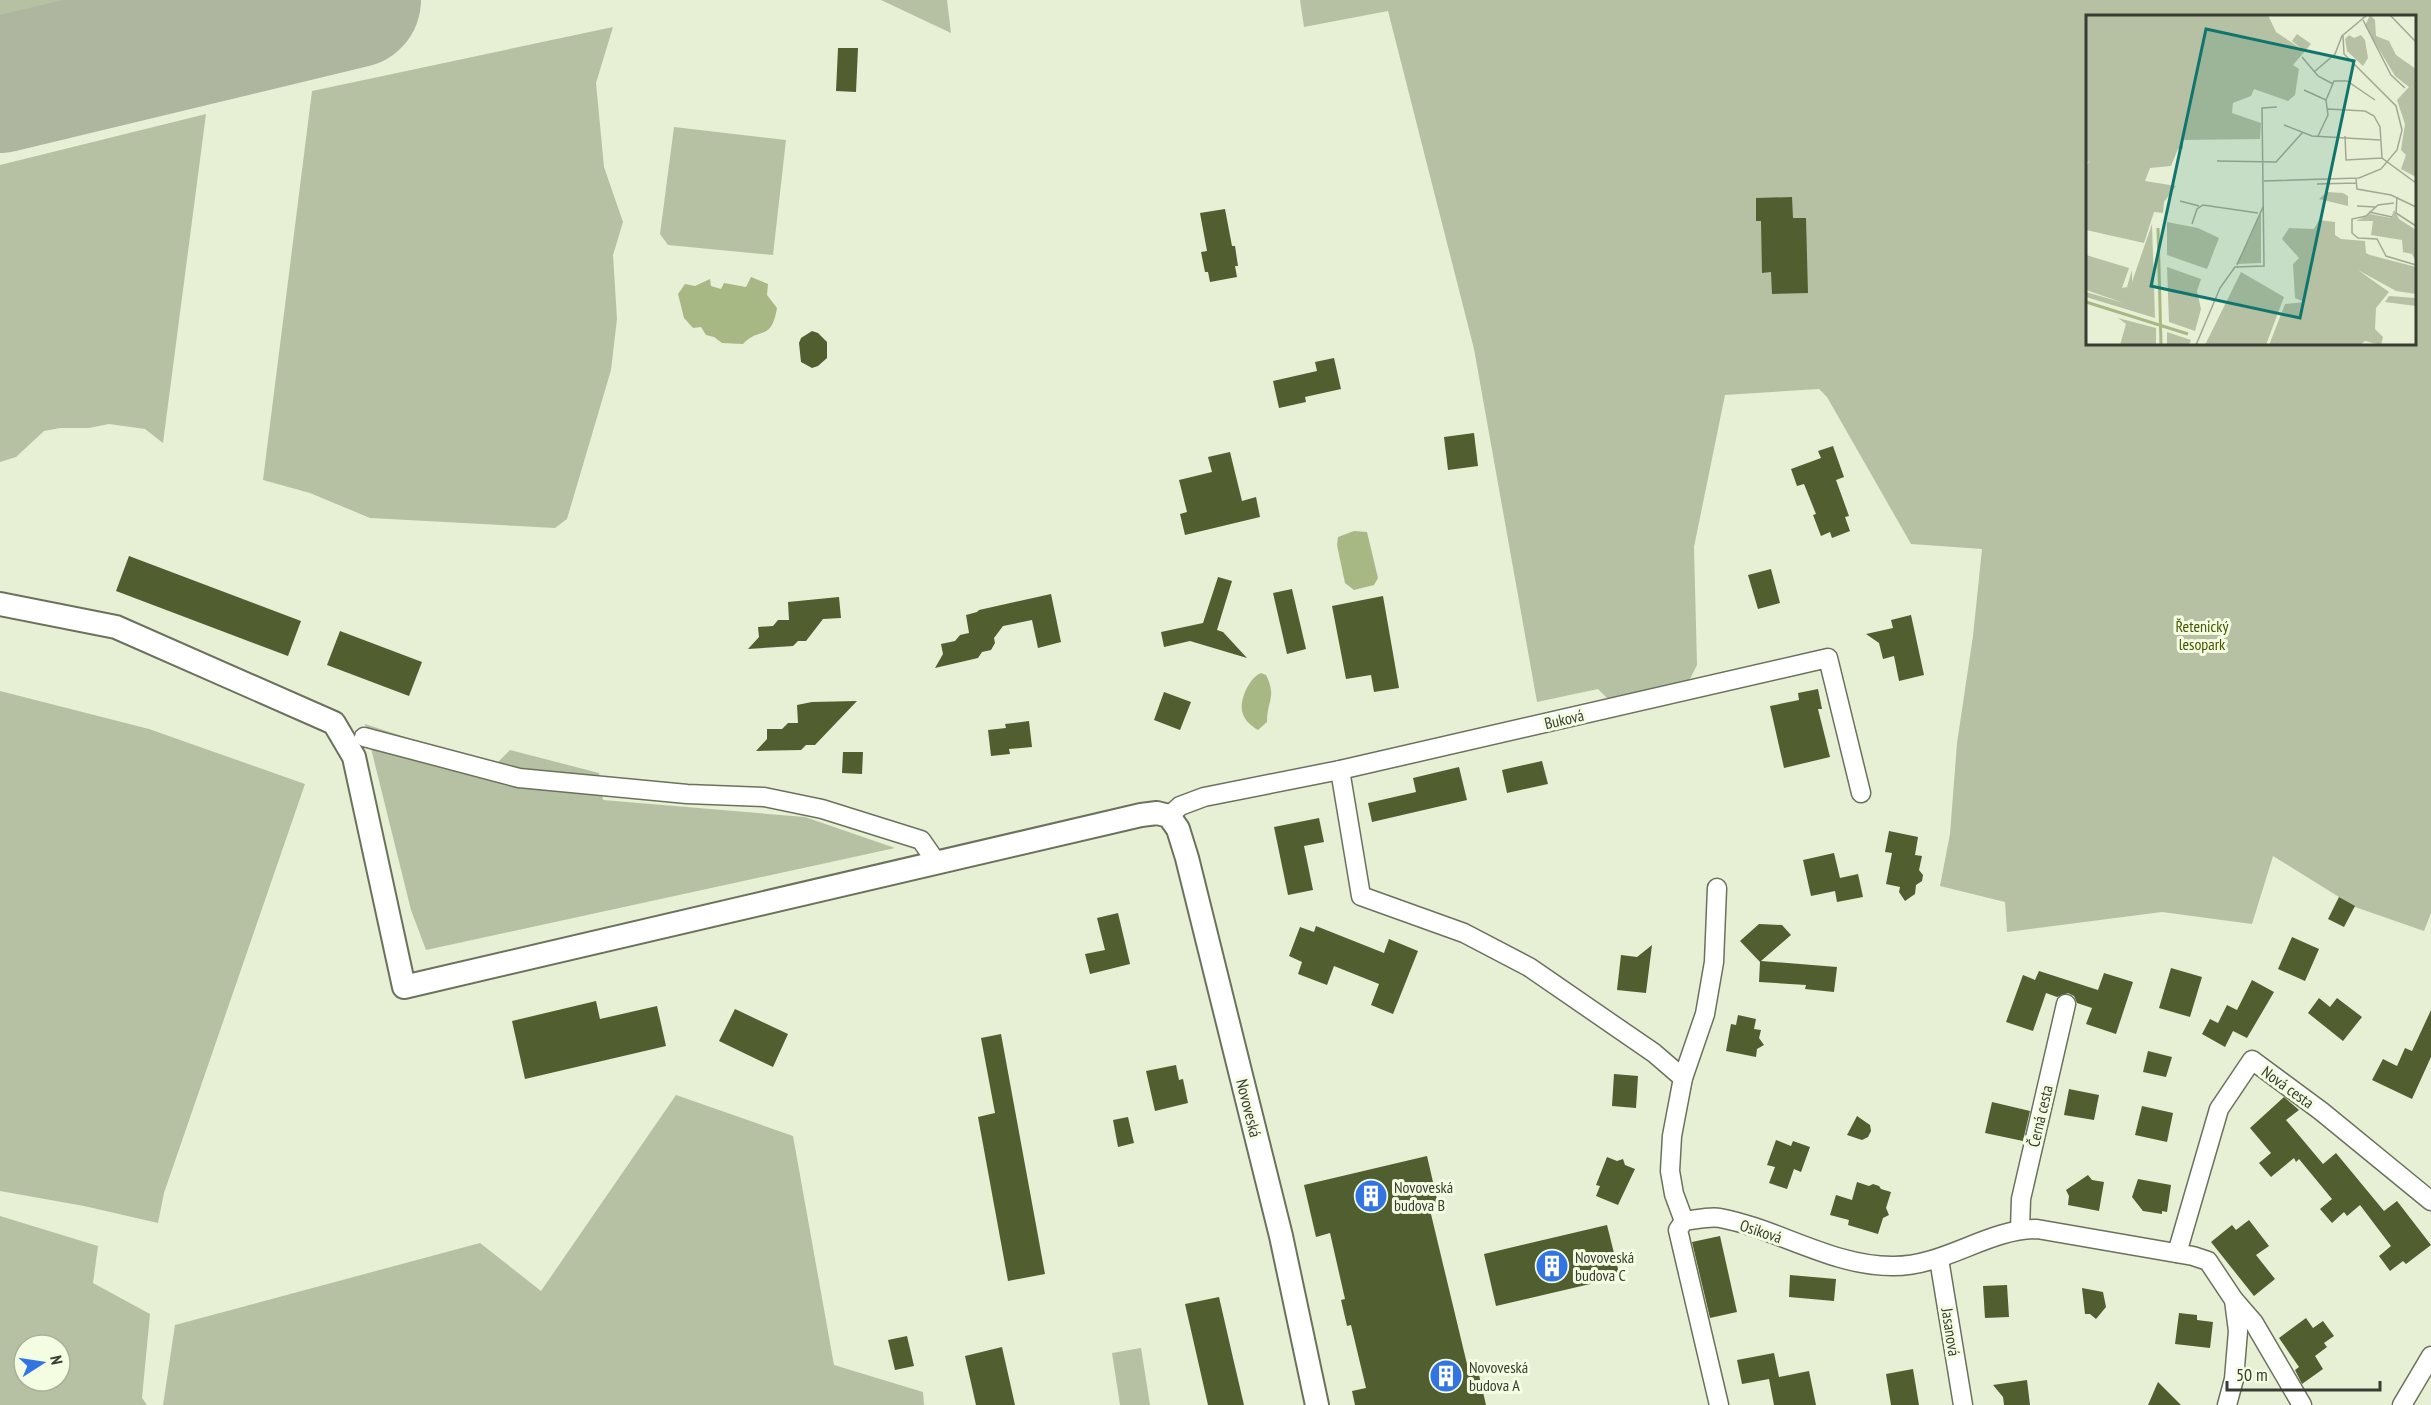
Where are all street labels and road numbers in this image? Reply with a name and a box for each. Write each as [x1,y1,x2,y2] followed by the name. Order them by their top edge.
[1542,705,1586,733] street label: Buková
[2258,1061,2318,1113] street label: Nová cesta
[1232,1077,1266,1139] street label: Novoveská
[2023,1083,2057,1149] street label: Černá cesta
[1737,1215,1785,1247] street label: Osiková
[1937,1306,1965,1357] street label: Jasanová

